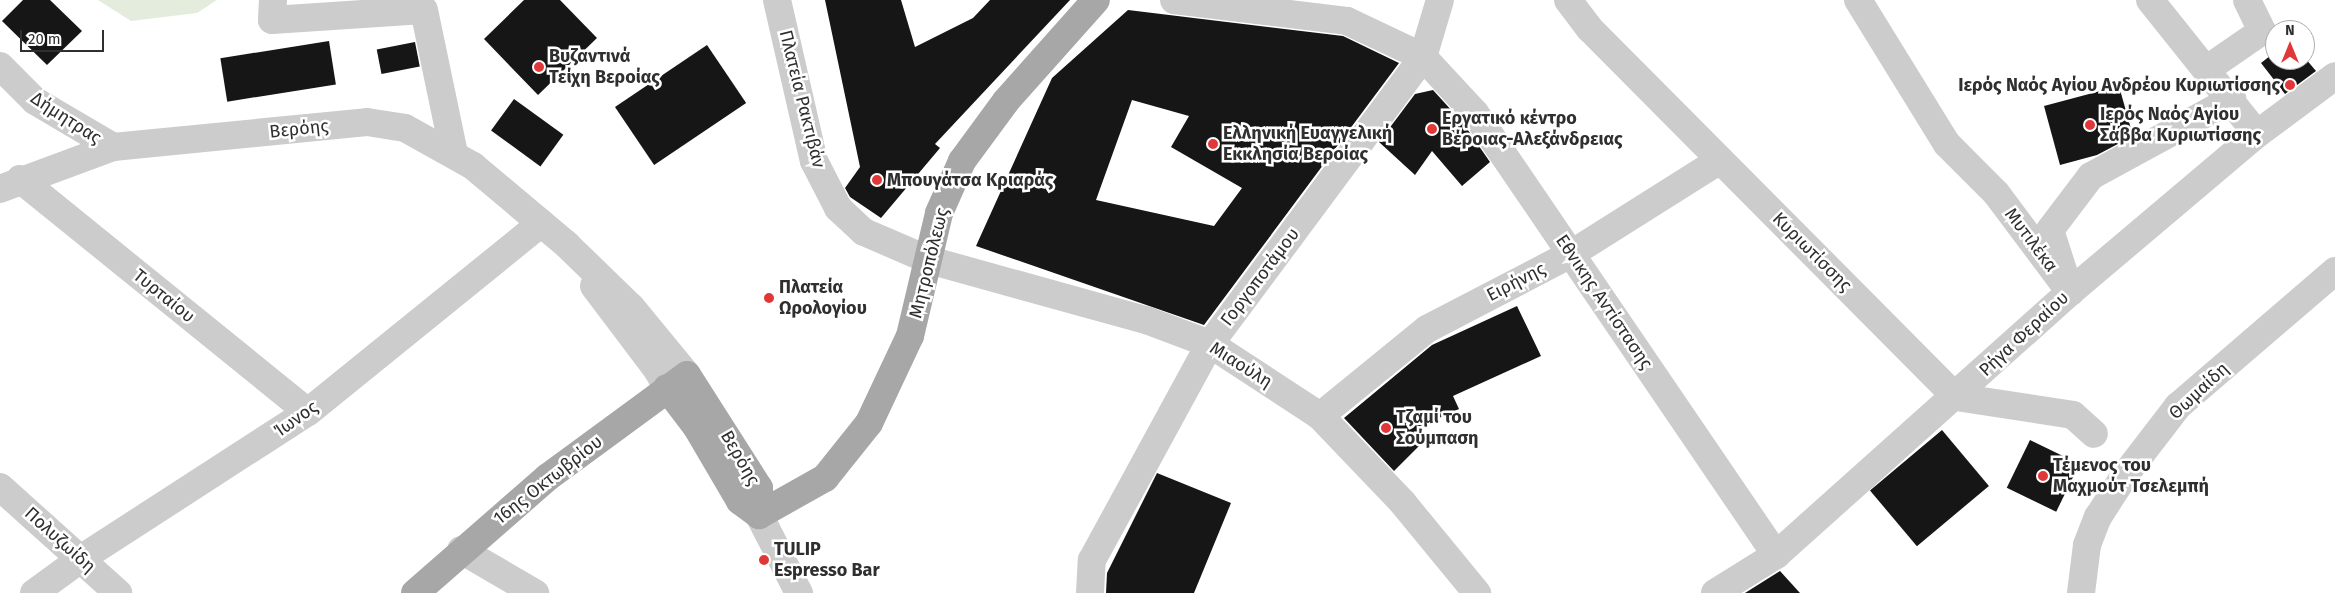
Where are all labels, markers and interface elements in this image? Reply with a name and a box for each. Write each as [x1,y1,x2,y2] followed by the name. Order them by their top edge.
[22,20,106,52] scale bar
[2265,20,2315,70] north arrow
[2285,22,2295,39] text: N
[774,28,830,170] street label: Πλατεία Ρακτιβάν
[28,30,61,48] text: 20 m
[549,46,660,88] place label: Βυζαντινά Τείχη Βεροίας
[533,61,545,73] marker: Βυζαντινά Τείχη Βεροίας
[1958,74,2280,96] place label: Ιερός Ναός Αγίου Ανδρέου Κυριωτίσσης
[2284,79,2296,91] marker: Ιερός Ναός Αγίου Ανδρέου Κυριωτίσσης
[27,87,105,149] street label: Δήμητρας
[2100,104,2261,146] place label: Ιερός Ναός Αγίου Σάββα Κυριωτίσσης
[1442,108,1623,150] place label: Εργατικό κέντρο Βέροιας-Αλεξάνδρειας
[268,115,330,143] street label: Βερόης
[2084,119,2096,131] marker: Ιερός Ναός Αγίου Σάββα Κυριωτίσσης
[1223,123,1392,166] place label: Ελληνική Ευαγγελική Εκκλησία Βεροίας
[1426,123,1438,135] marker: Εργατικό κέντρο Βέροιας-Αλεξάνδρειας
[1207,138,1219,150] marker: Ελληνική Ευαγγελική Εκκλησία Βεροίας
[887,169,1053,191] place label: Μπουγάτσα Κριαράς
[871,174,883,186] marker: Μπουγάτσα Κριαράς
[2000,204,2062,276] street label: Μυτιλέκα
[905,206,953,320] street label: Μητροπόλεως
[1768,208,1856,296] street label: Κυριωτίσσης
[1216,224,1304,330] street label: Γοργοποτάμου
[1551,231,1657,373] street label: Εθνικης Αντίστασης
[1483,258,1549,306] street label: Ειρήνης
[129,265,199,327] street label: Τυρταίου
[779,277,867,320] place label: Πλατεία Ωρολογίου
[1975,287,2073,381] street label: Ρήγα Φεραίου
[763,292,775,304] marker: Πλατεία Ωρολογίου
[1206,337,1276,393] street label: Μιαούλη
[2165,358,2233,424] street label: Θωμαίδη
[270,396,322,442] street label: Ίωνος
[1396,407,1478,449] place label: Τζαμί του Σούμπαση
[1380,422,1392,434] marker: Τζαμί του Σούμπαση
[716,427,764,489] street label: Βερόης
[489,431,607,529] street label: 16ης Οκτωβρίου
[2053,455,2209,498] place label: Τέμενος του Μαχμούτ Τσελεμπή
[2037,470,2049,482] marker: Τέμενος του Μαχμούτ Τσελεμπή
[20,503,100,577] street label: Πολυζωίδη
[774,539,880,582] place label: TULIP Espresso Bar
[758,554,770,566] marker: TULIP Espresso Bar

